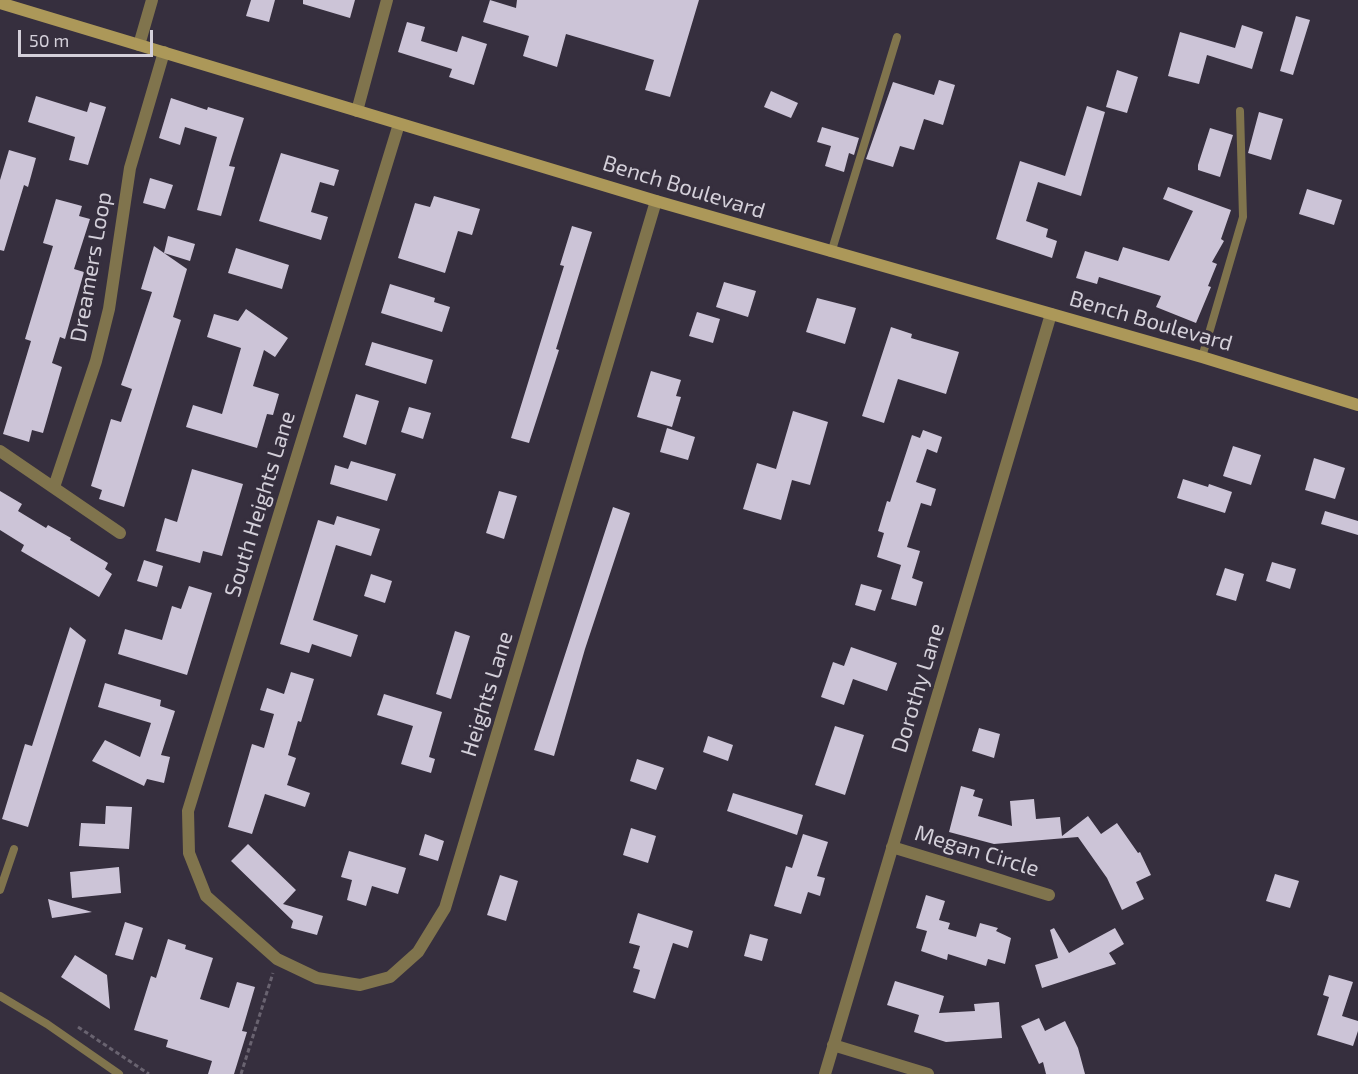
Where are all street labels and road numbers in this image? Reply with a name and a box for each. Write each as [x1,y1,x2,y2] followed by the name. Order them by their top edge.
[600,150,768,224] street label: Bench Boulevard
[65,190,117,344] street label: Dreamers Loop
[1066,285,1236,357] street label: Bench Boulevard
[219,408,301,600] street label: South Heights Lane
[886,620,950,756] street label: Dorothy Lane
[455,628,519,760] street label: Heights Lane
[912,820,1042,882] street label: Megan Circle

